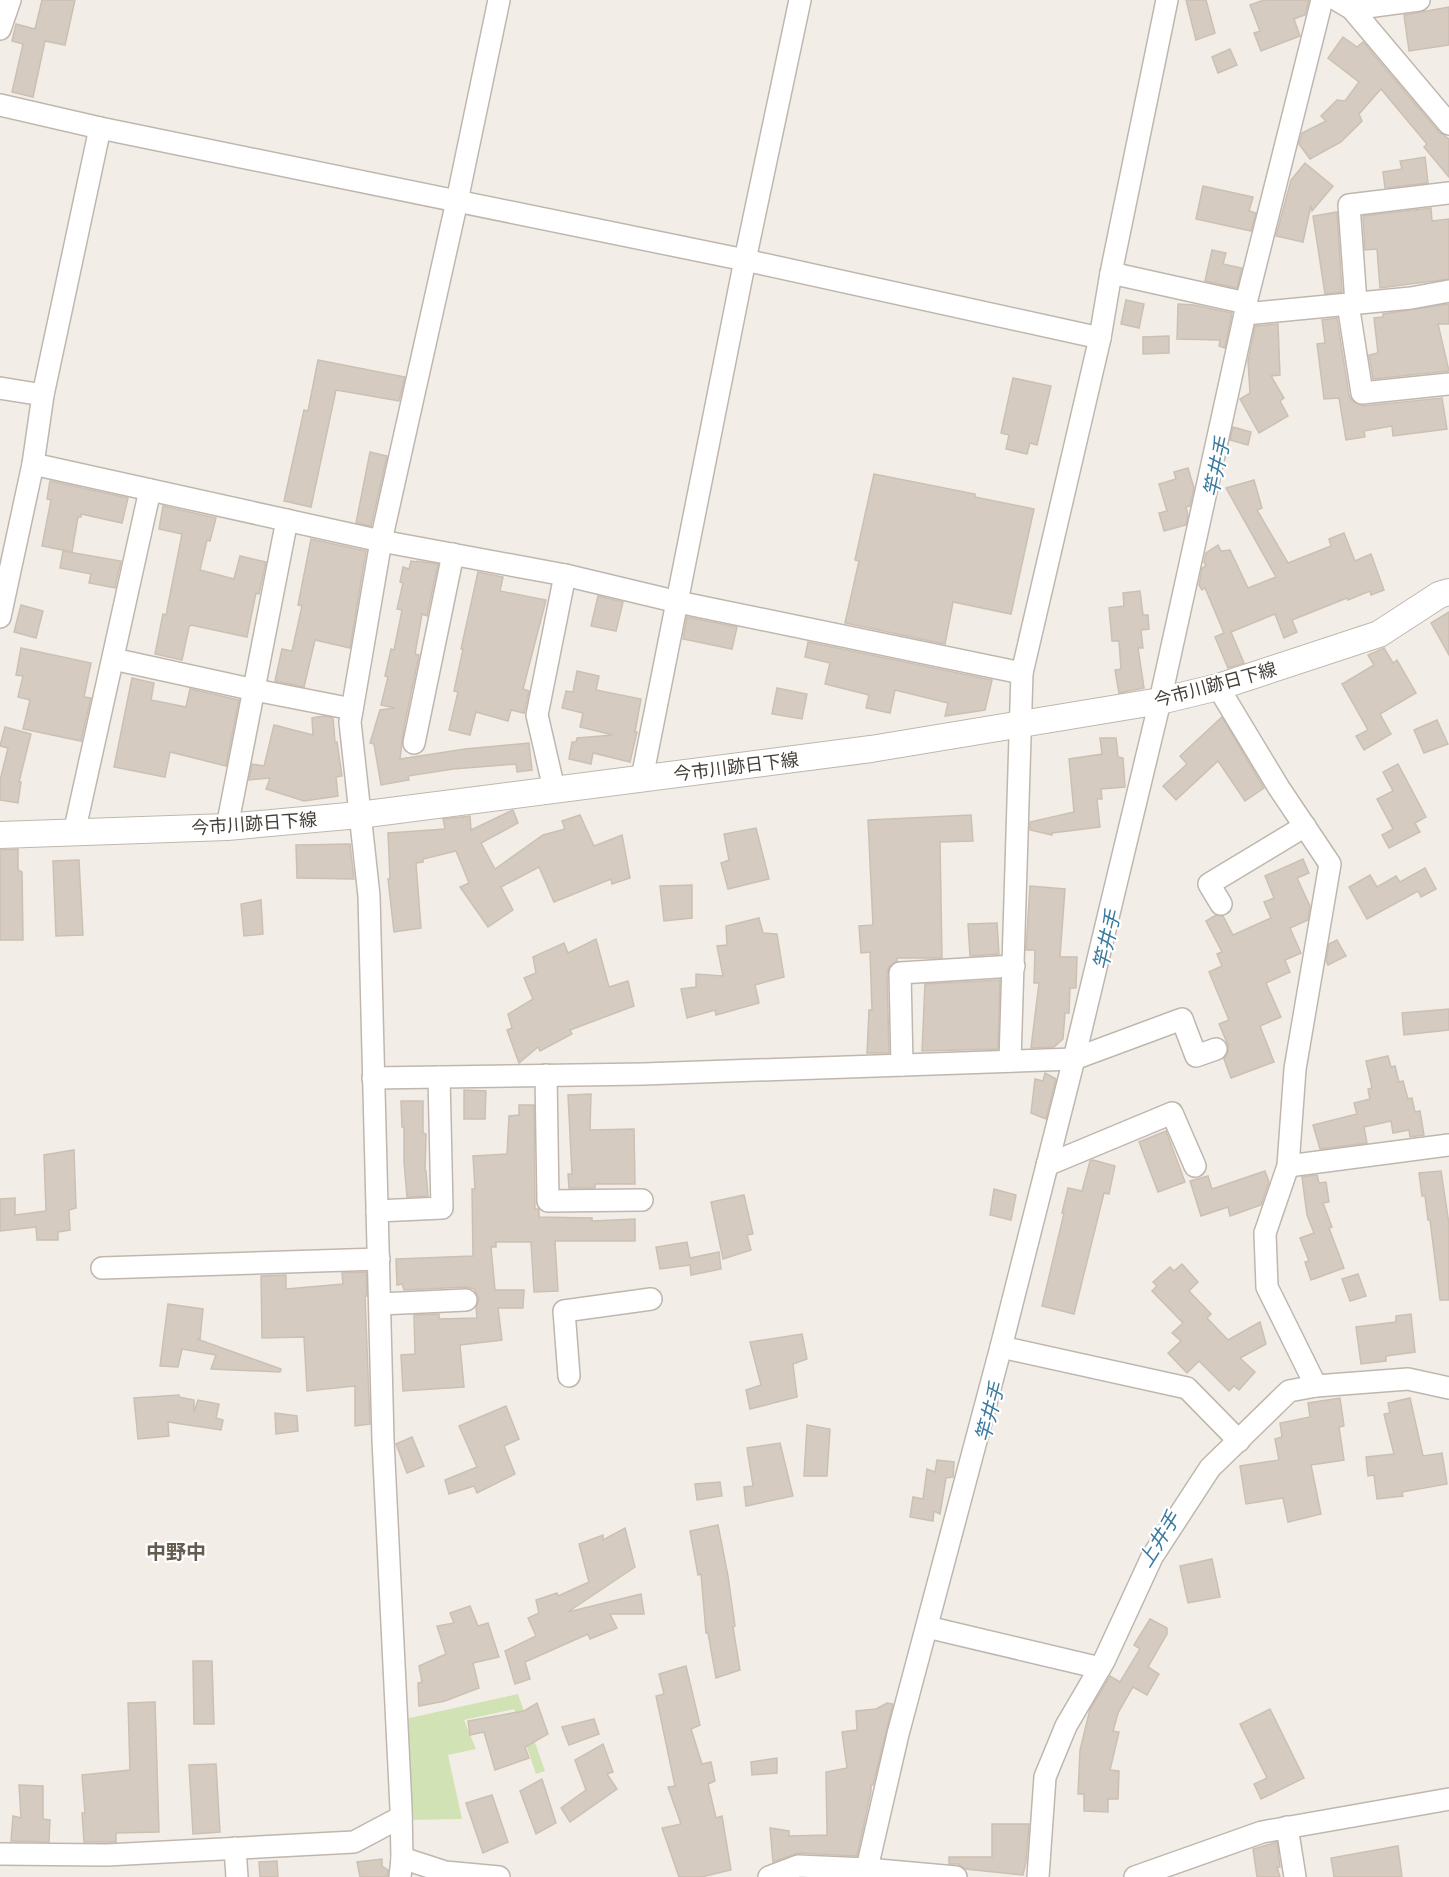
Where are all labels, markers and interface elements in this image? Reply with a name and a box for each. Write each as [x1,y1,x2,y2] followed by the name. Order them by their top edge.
[1198,434,1234,499] water label: 竿井手
[1151,657,1279,711] street label: 今市川跡日下線
[672,747,800,785] street label: 今市川跡日下線
[190,808,318,838] street label: 今市川跡日下線
[1088,907,1125,972] water label: 竿井手
[970,1379,1009,1444] water label: 竿井手
[1132,1506,1185,1571] water label: 上井手
[146,1539,206,1563] district label: 中野中

